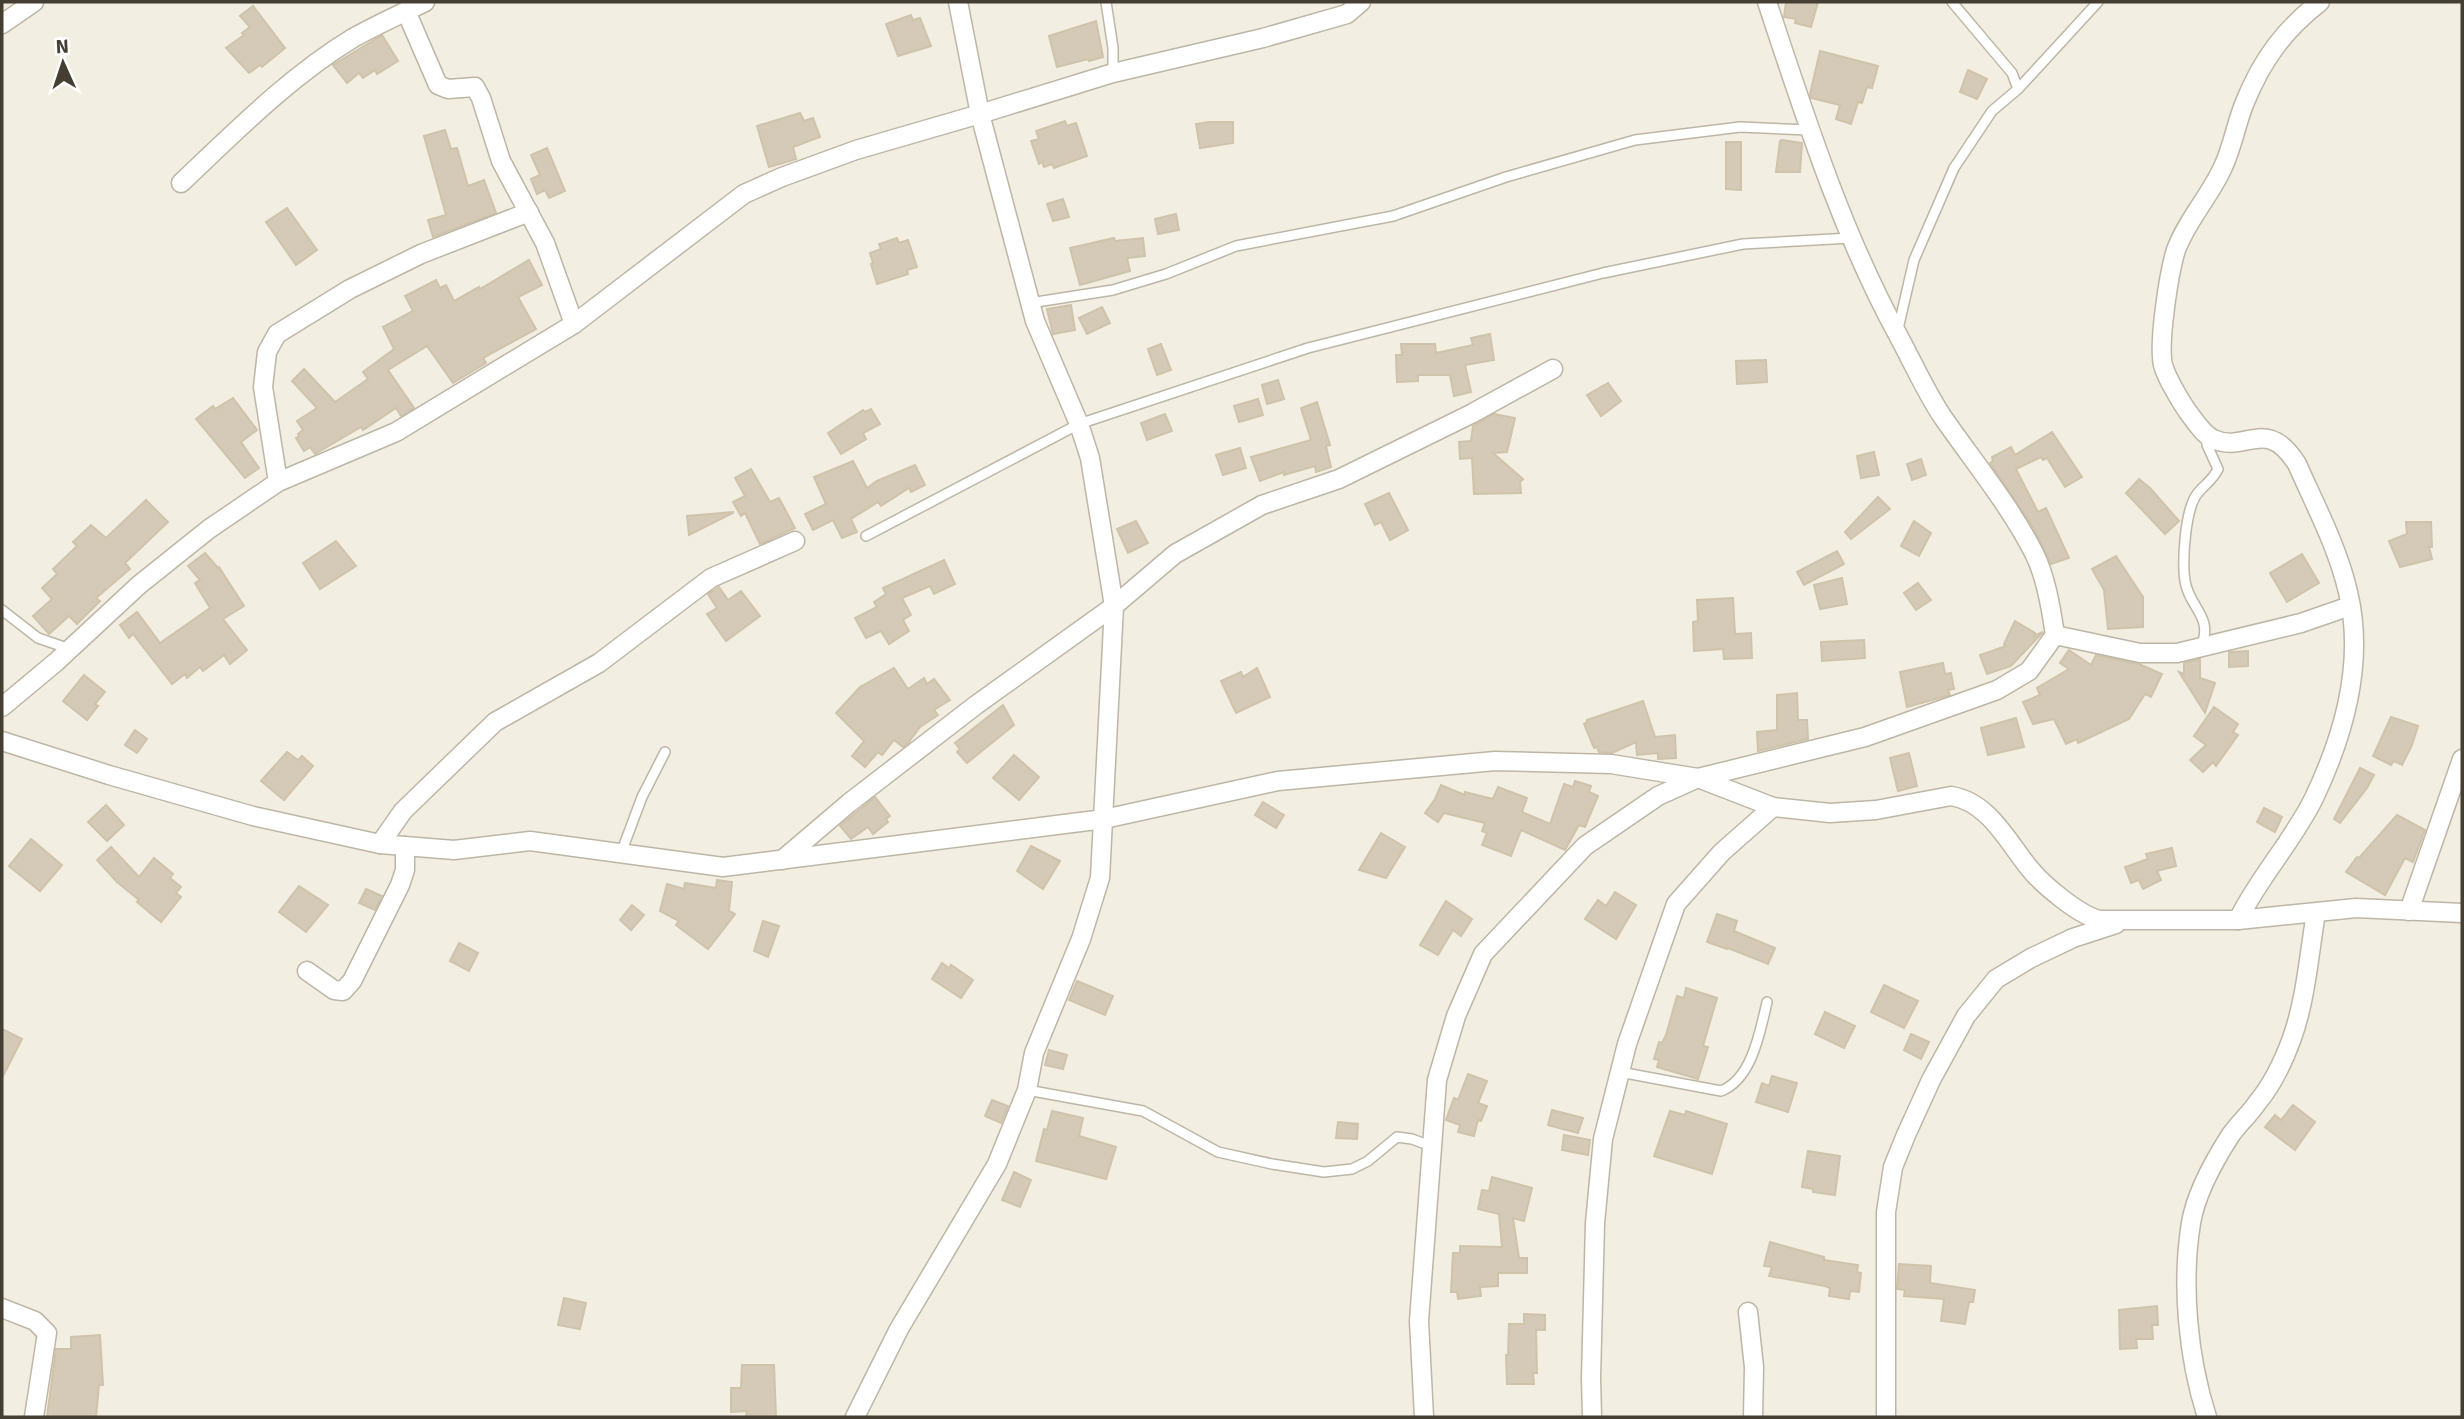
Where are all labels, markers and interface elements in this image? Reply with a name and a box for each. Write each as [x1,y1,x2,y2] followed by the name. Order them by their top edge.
[28,28,98,98] north arrow
[55,35,69,59] text: N

